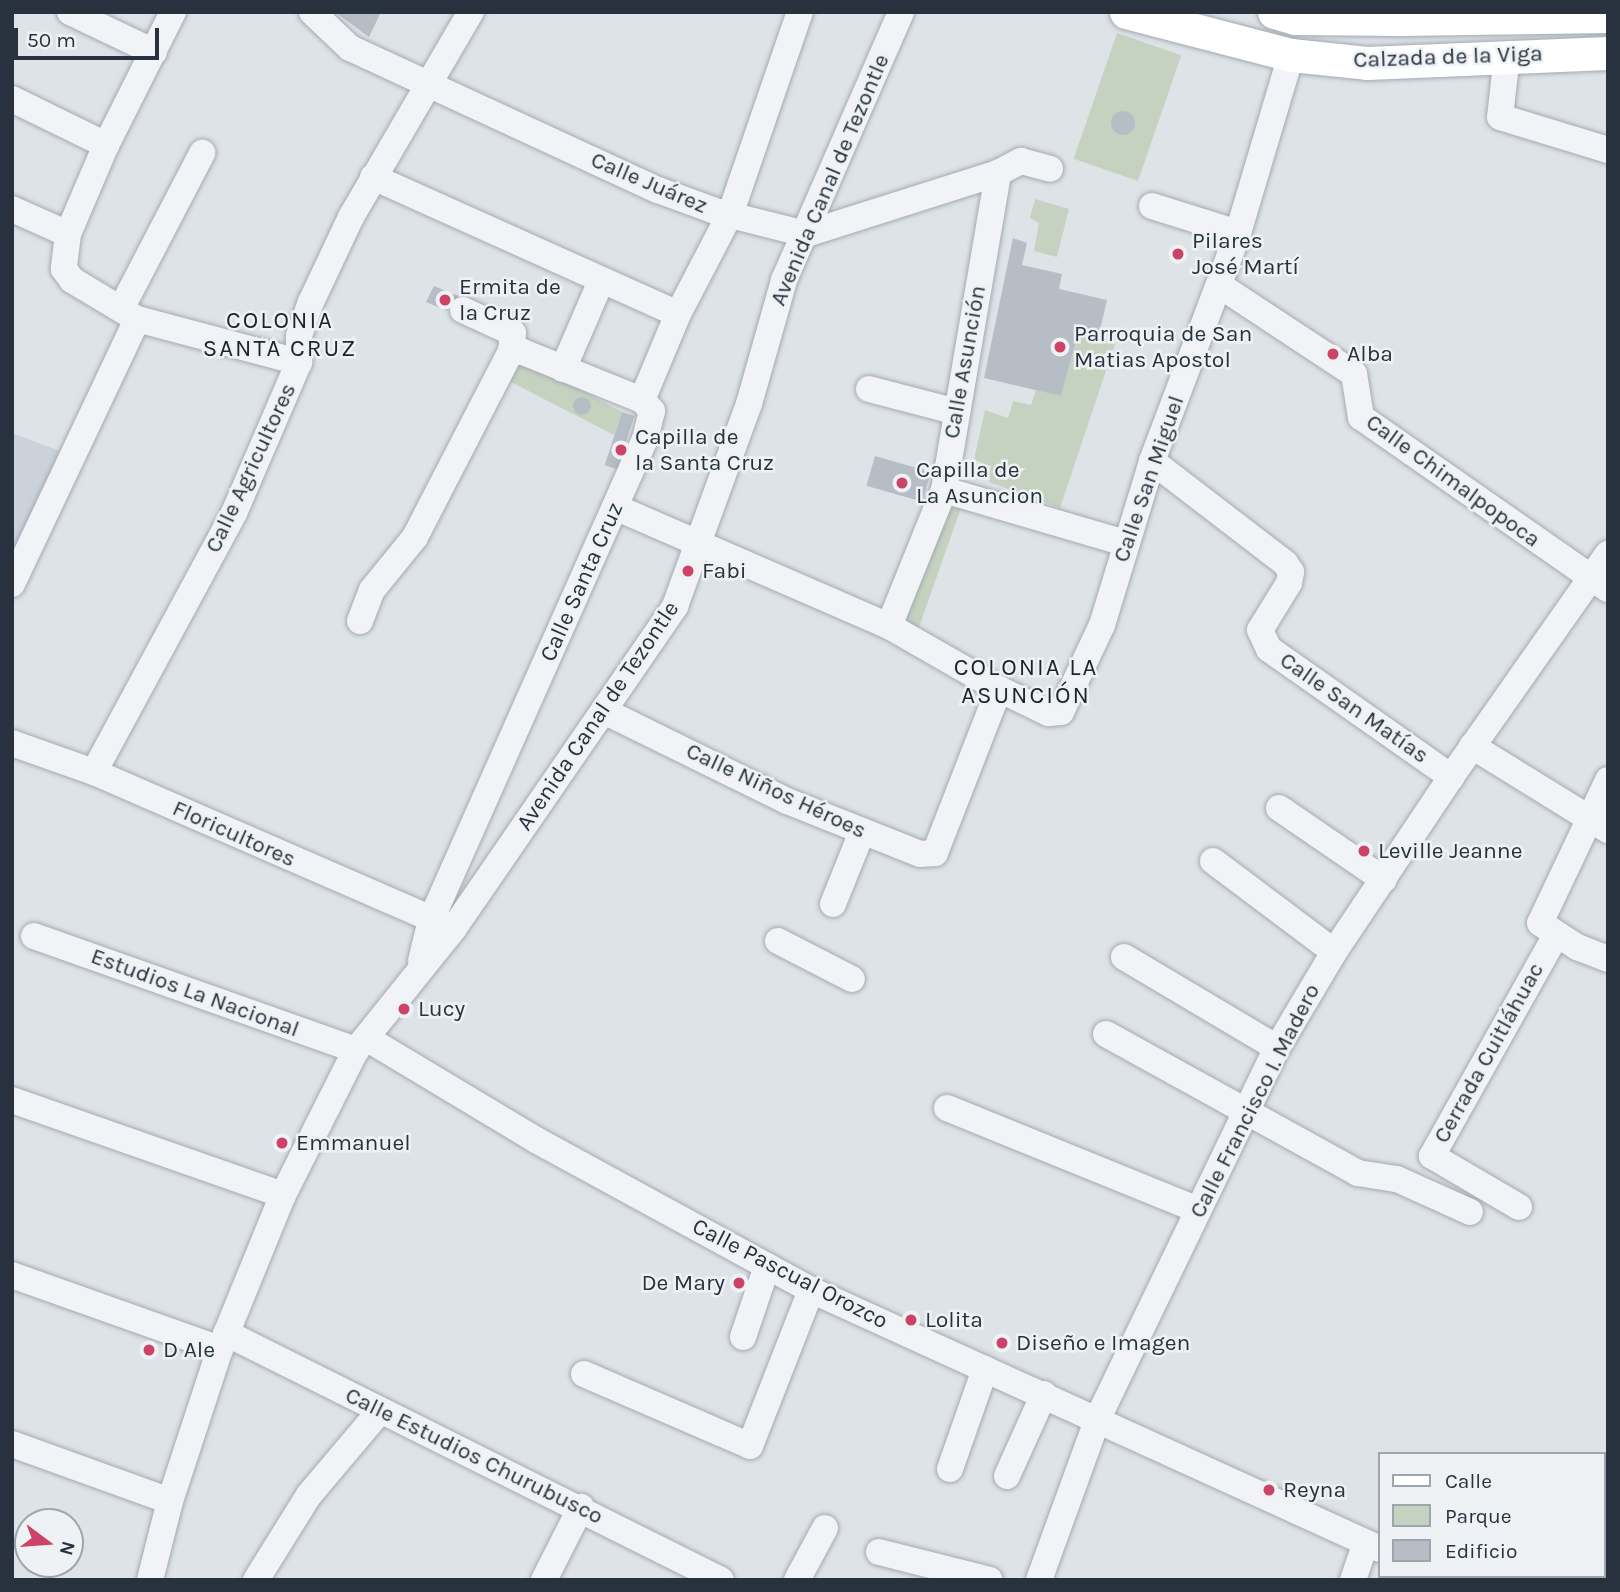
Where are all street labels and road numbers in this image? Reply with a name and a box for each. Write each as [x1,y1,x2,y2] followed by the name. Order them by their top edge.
[1353,40,1543,74] street label: Calzada de la Viga
[764,50,896,310] street label: Avenida Canal de Tezontle
[587,146,711,220] street label: Calle Juárez
[938,283,992,441] street label: Calle Asunción
[200,379,302,557] street label: Calle Agricultores
[1108,392,1190,566] street label: Calle San Miguel
[1360,408,1546,554] street label: Calle Chimalpopoca
[535,498,629,666] street label: Calle Santa Cruz
[511,596,685,836] street label: Avenida Canal de Tezontle
[1274,646,1434,770] street label: Calle San Matías
[682,737,870,845] street label: Calle Niños Héroes
[168,795,300,873] street label: Floricultores
[87,942,303,1044] street label: Estudios La Nacional
[1428,958,1550,1148] street label: Cerrada Cuitláhuac
[1184,979,1326,1223] street label: Calle Francisco I. Madero
[688,1213,892,1335] street label: Calle Pascual Orozco
[341,1381,607,1531] street label: Calle Estudios Churubusco

